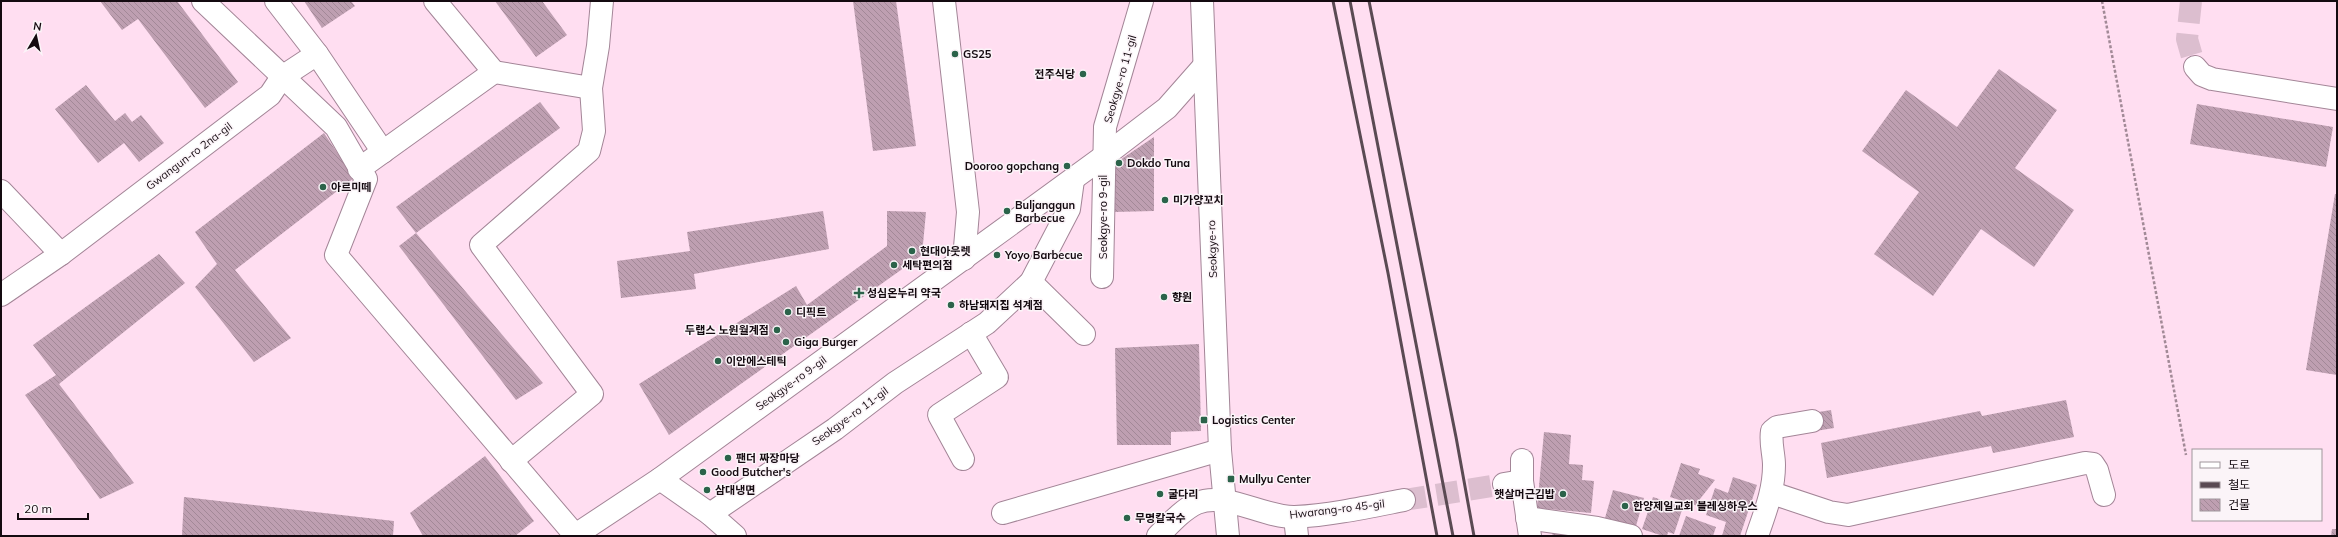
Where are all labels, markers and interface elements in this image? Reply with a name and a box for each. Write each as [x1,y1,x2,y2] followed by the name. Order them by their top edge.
[16,16,56,56] north arrow
[32,19,43,34] text: N
[1101,33,1139,125] street label: Seokgye-ro 11-gil
[963,47,992,61] place label: GS25
[950,49,960,59] marker: GS25
[1035,67,1075,81] place label: 전주식당
[1078,69,1088,79] marker: 전주식당
[143,119,235,193] street label: Gwangun-ro 2na-gil
[1127,156,1190,170] place label: Dokdo Tuna
[1114,158,1124,168] marker: Dokdo Tuna
[965,159,1059,173] place label: Dooroo gopchang
[1062,161,1072,171] marker: Dooroo gopchang
[1096,175,1110,259] street label: Seokgye-ro 9-gil
[331,180,371,194] place label: 아르미떼
[318,182,328,192] marker: 아르미떼
[1173,193,1224,207] place label: 미가양꼬치
[1160,195,1170,205] marker: 미가양꼬치
[1015,198,1075,225] place label: Buljanggun Barbecue
[1002,206,1012,216] marker: Buljanggun Barbecue
[1204,220,1220,278] street label: Seokgye-ro
[920,244,971,258] place label: 현대아웃렛
[907,246,917,256] marker: 현대아웃렛
[1004,248,1083,262] place label: Yoyo Barbecue
[992,250,1002,260] marker: Yoyo Barbecue
[902,258,953,272] place label: 세탁편의점
[889,260,899,270] marker: 세탁편의점
[867,286,941,300] place label: 성심온누리 약국
[854,288,864,298] marker: 성심온누리 약국
[1172,290,1192,304] place label: 향원
[1159,292,1169,302] marker: 향원
[959,298,1043,312] place label: 하남돼지집 석계점
[946,300,956,310] marker: 하남돼지집 석계점
[796,305,826,319] place label: 디픽트
[783,307,793,317] marker: 디픽트
[685,323,769,337] place label: 두랩스 노원월계점
[772,325,782,335] marker: 두랩스 노원월계점
[794,335,858,349] place label: Giga Burger
[781,337,791,347] marker: Giga Burger
[753,353,829,413] street label: Seokgye-ro 9-gil
[726,354,787,368] place label: 이안에스테틱
[713,356,723,366] marker: 이안에스테틱
[809,384,891,448] street label: Seokgye-ro 11-gil
[1212,413,1296,427] place label: Logistics Center
[1199,415,1209,425] marker: Logistics Center
[2192,449,2322,521] legend
[736,451,800,465] place label: 팬더 짜장마당
[723,453,733,463] marker: 팬더 짜장마당
[2228,457,2250,472] text: 도로
[711,465,791,479] place label: Good Butcher's
[698,467,708,477] marker: Good Butcher's
[1239,472,1311,486] place label: Mullyu Center
[1226,474,1236,484] marker: Mullyu Center
[2228,477,2250,492] text: 철도
[715,483,755,497] place label: 삼대냉면
[702,485,712,495] marker: 삼대냉면
[1168,487,1198,501] place label: 굴다리
[1494,487,1555,501] place label: 햇살머근김밥
[1155,489,1165,499] marker: 굴다리
[1558,489,1568,499] marker: 햇살머근김밥
[18,495,88,521] scale bar
[1289,496,1385,522] street label: Hwarang-ro 45-gil
[2228,497,2250,512] text: 건물
[1633,499,1757,513] place label: 한양제일교회 블레싱하우스
[24,501,52,516] text: 20 m
[1620,501,1630,511] marker: 한양제일교회 블레싱하우스
[1135,511,1186,525] place label: 무명칼국수
[1122,513,1132,523] marker: 무명칼국수

